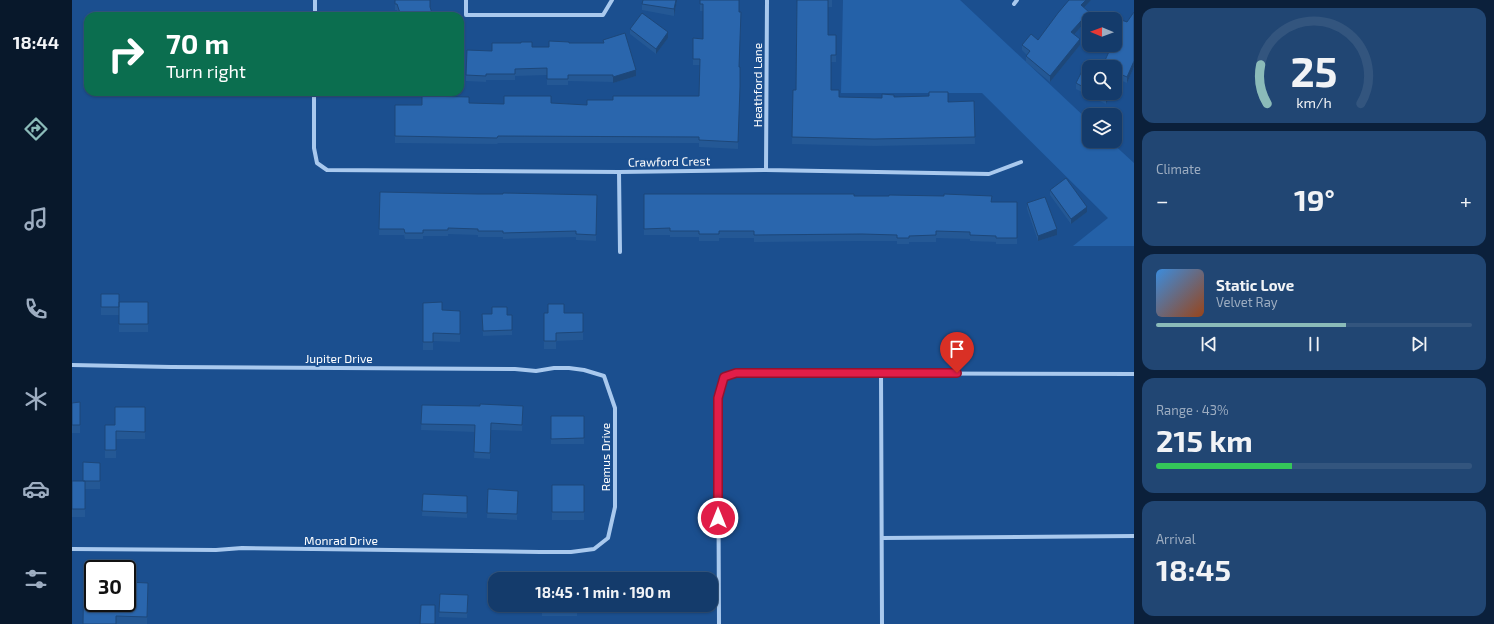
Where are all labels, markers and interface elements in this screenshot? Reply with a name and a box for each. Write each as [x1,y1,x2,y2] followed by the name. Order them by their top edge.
[1082,12,1122,52] north arrow
[1082,12,1122,148] map controls
[166,26,229,60] text: 70 m
[100,28,152,80] icon: right
[13,31,59,53] text: 18:44
[750,43,764,127] street label: Heathford Lane
[1290,44,1338,94] text: 25
[166,60,246,82] text: Turn right
[1082,60,1122,100] button: search
[1296,93,1332,110] text: km/h
[1082,108,1122,148] button: layers
[22,115,50,143] icon: directions
[628,153,711,169] street label: Crawford Crest
[1156,161,1201,177] text: Climate
[1294,181,1335,217] text: 19°
[1156,187,1169,213] text: −
[1460,187,1472,213] text: +
[22,205,50,233] icon: music
[1216,276,1294,294] text: Static Love
[1216,294,1278,310] text: Velvet Ray
[22,295,50,323] icon: phone
[940,332,974,373] pin
[1198,333,1220,355] icon: previous
[1303,333,1325,355] icon: pause
[1408,333,1430,355] icon: next
[946,338,968,360] icon: arrive
[305,351,373,365] street label: Jupiter Drive
[22,385,50,413] icon: climate
[1156,402,1229,418] text: Range · 43%
[1156,422,1253,458] text: 215 km
[598,423,612,491] street label: Remus Drive
[22,475,50,503] icon: car
[697,497,739,539] position arrow
[1156,531,1196,547] text: Arrival
[304,533,378,547] street label: Monrad Drive
[1156,551,1231,587] text: 18:45
[84,560,136,612] speed limit sign: 30
[22,565,50,593] icon: filters
[535,583,671,601] text: 18:45 · 1 min · 190 m

